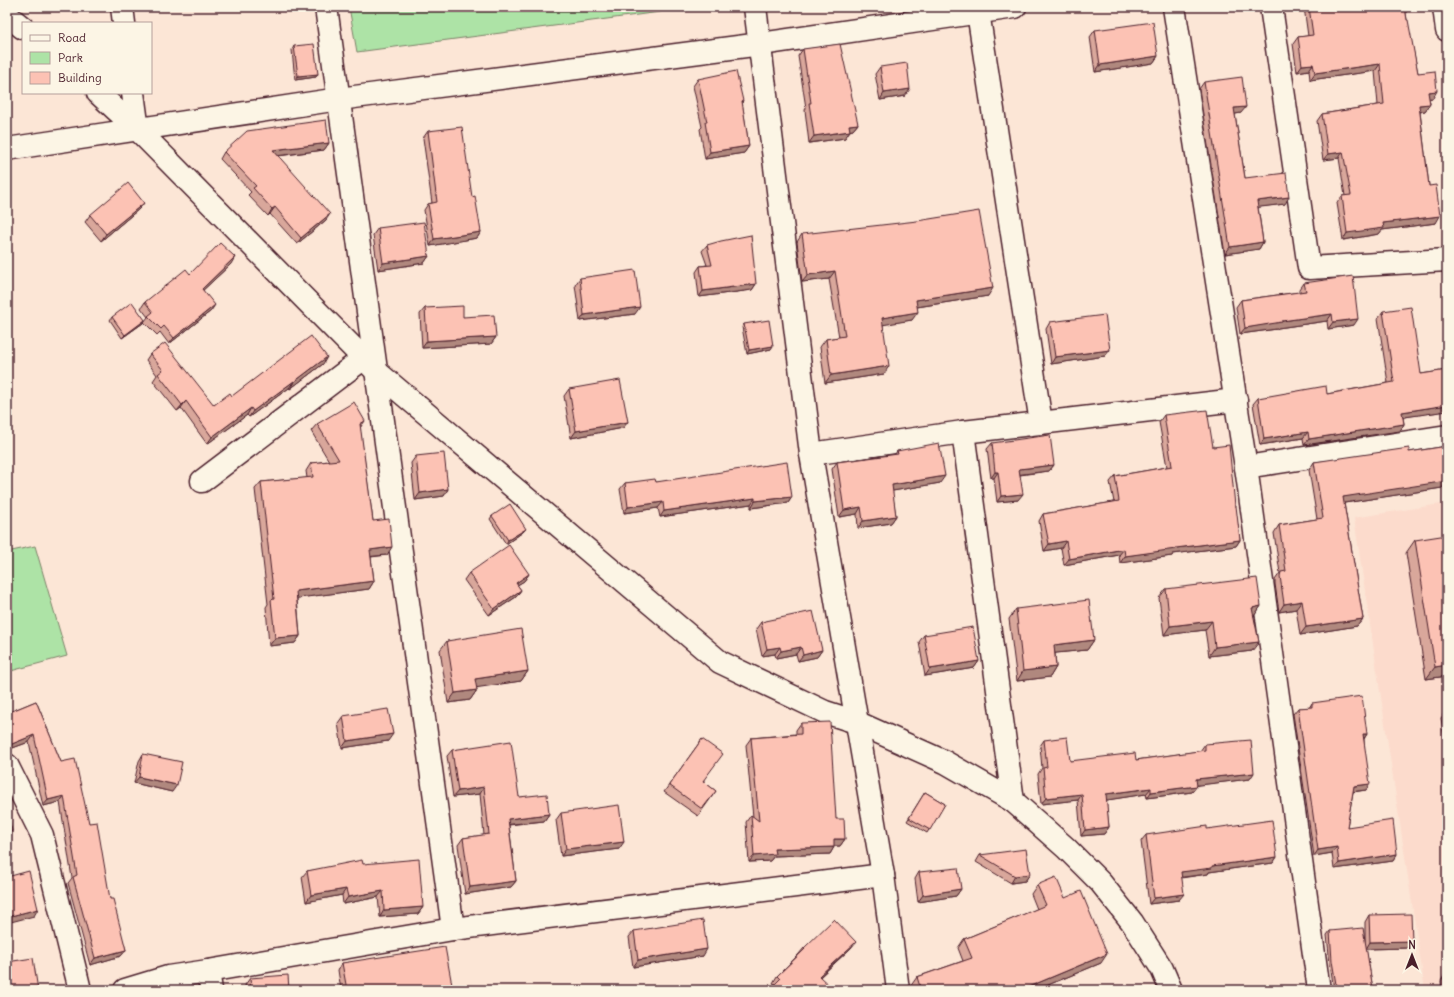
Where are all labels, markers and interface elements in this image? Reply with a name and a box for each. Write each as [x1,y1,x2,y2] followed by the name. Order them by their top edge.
[22,22,152,94] legend
[58,30,86,45] text: Road
[58,50,83,65] text: Park
[58,70,102,85] text: Building
[1392,935,1432,975] north arrow
[1408,938,1416,952] text: N

